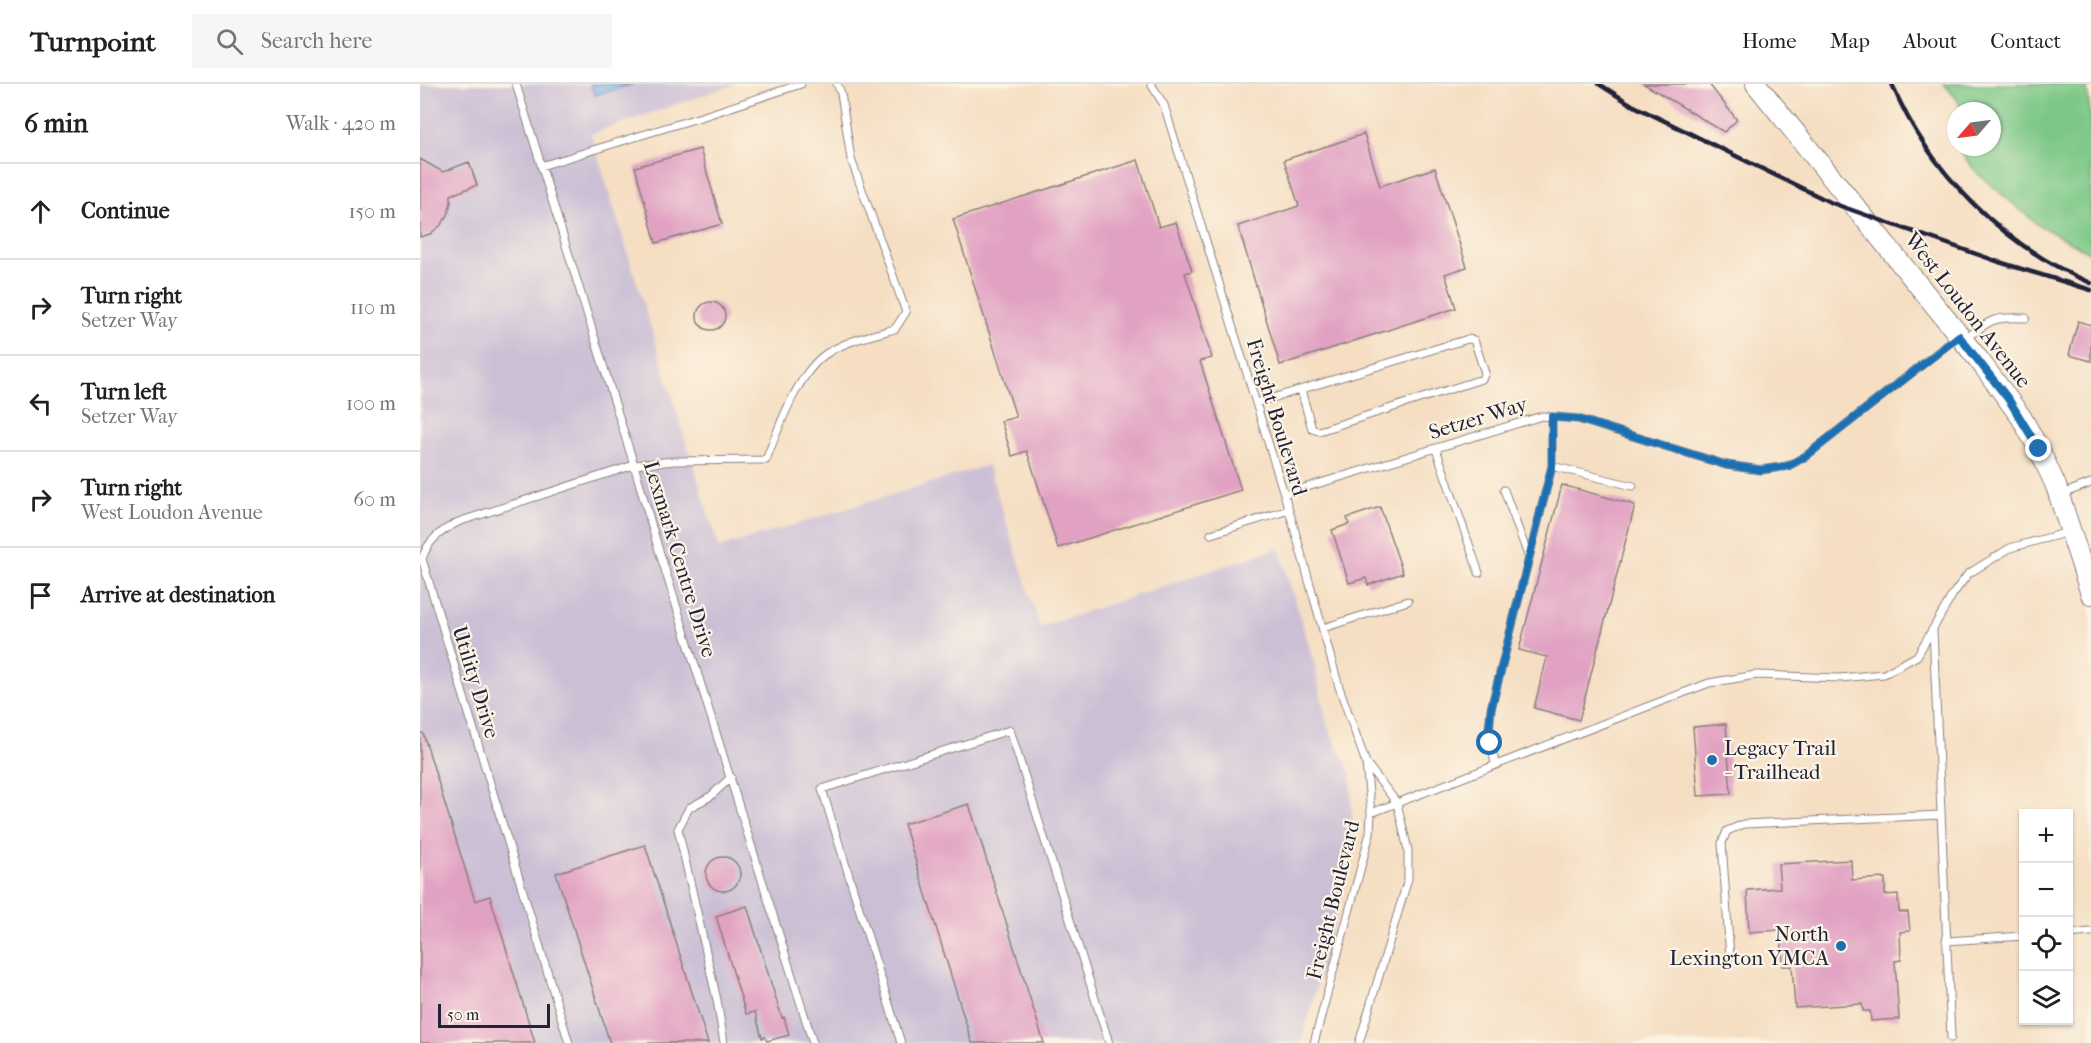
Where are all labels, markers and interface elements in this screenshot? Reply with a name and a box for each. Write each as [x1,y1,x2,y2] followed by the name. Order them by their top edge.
[192,14,612,68] search box
[30,25,156,58] text: Turnpoint
[213,25,246,58] icon: search
[261,28,372,54] text: Search here
[1742,29,1797,53] text: Home
[1830,29,1870,53] text: Map
[1903,29,1957,53] text: About
[1990,29,2061,53] text: Contact
[1947,102,2001,156] north arrow
[24,108,88,139] text: 6 min
[286,112,396,135] text: Walk · 420 m
[24,195,57,228] icon: ahead
[81,198,170,224] text: Continue
[348,200,396,223] text: 150 m
[1899,227,2036,393] street label: West Loudon Avenue
[81,283,182,309] text: Turn right
[24,291,57,324] icon: right
[350,296,396,319] text: 110 m
[81,309,178,332] text: Setzer Way
[1242,335,1313,499] street label: Freight Boulevard
[81,379,167,405] text: Turn left
[24,387,57,420] icon: left
[1426,391,1531,444] street label: Setzer Way
[346,392,396,415] text: 100 m
[81,405,178,428] text: Setzer Way
[2025,435,2051,461] route end
[639,458,721,660] street label: Lexmark Centre Drive
[81,475,182,501] text: Turn right
[24,483,57,516] icon: right
[353,488,396,511] text: 60 m
[81,501,263,524] text: West Loudon Avenue
[24,579,57,612] icon: arrive
[81,582,275,608] text: Arrive at destination
[448,623,504,741] street label: Utility Drive
[1476,729,1502,755] route start
[1724,736,1836,784] place label: Legacy Trail - Trailhead
[1705,753,1719,767] marker: Legacy Trail - Trailhead
[2019,809,2073,1025] map controls
[2019,809,2073,863] button: +
[1302,817,1365,982] street label: Freight Boulevard
[2019,863,2073,917] button: −
[2019,917,2073,971] button: locate
[1669,922,1829,970] place label: North Lexington YMCA
[1834,939,1848,953] marker: North Lexington YMCA
[2019,971,2073,1025] button: layers
[438,1001,550,1028] scale bar
[447,1005,479,1024] text: 50 m

